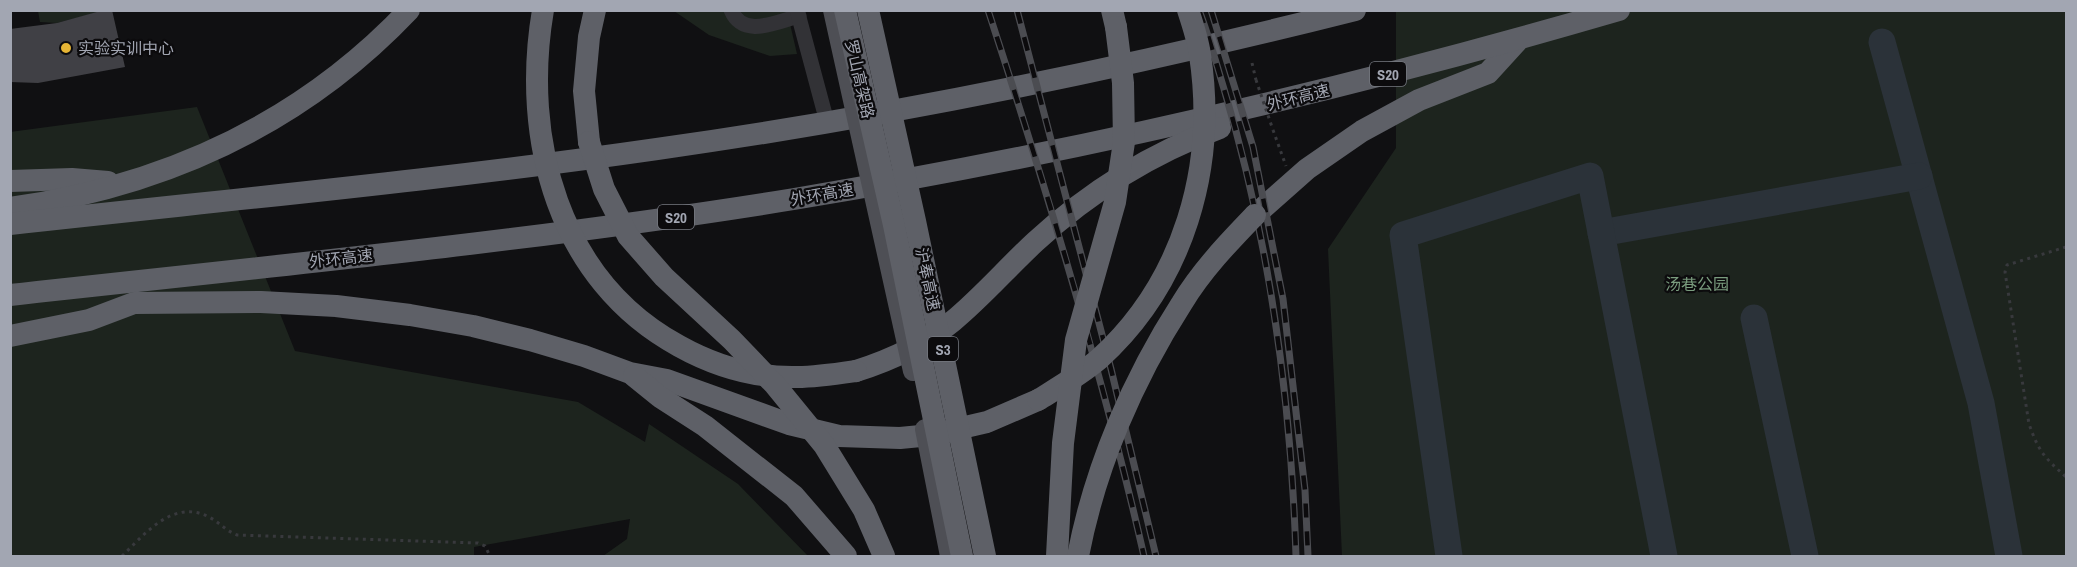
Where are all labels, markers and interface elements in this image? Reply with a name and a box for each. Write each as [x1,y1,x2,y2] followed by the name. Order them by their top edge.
[78,37,174,59] place label: 实验实训中心
[840,38,880,120] street label: 罗山高架路
[59,41,73,55] marker: 实验实训中心
[1370,62,1406,86] road number: S20
[1264,79,1332,115] street label: 外环高速
[789,178,855,210] street label: 外环高速
[658,205,694,229] road number: S20
[308,244,374,272] street label: 外环高速
[911,245,945,313] street label: 沪奉高速
[1665,273,1729,295] park label: 汤巷公园
[928,337,958,361] road number: S3

